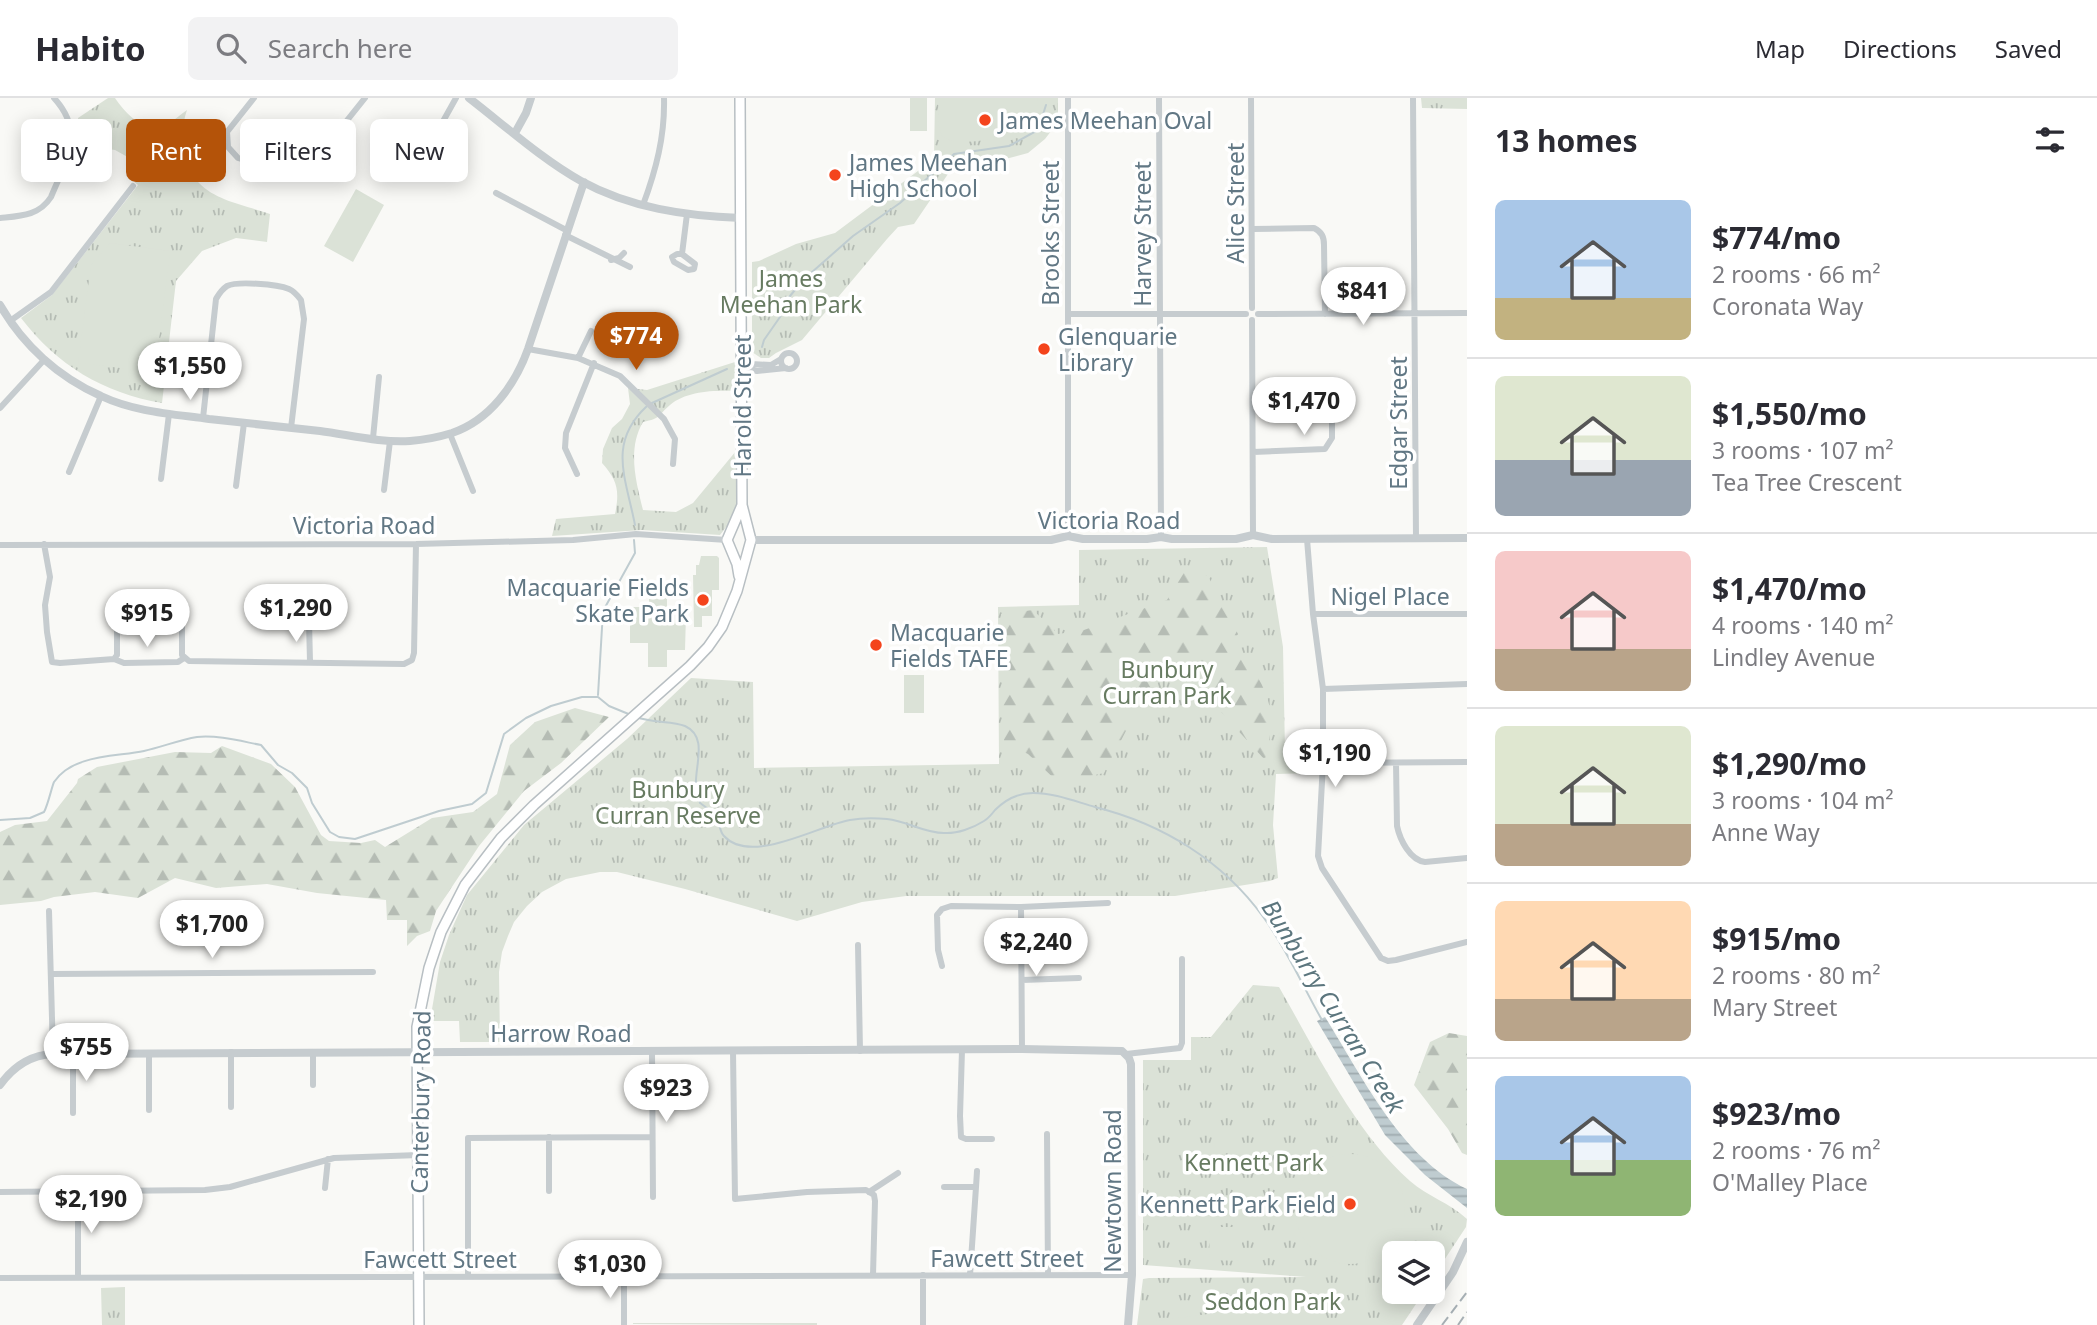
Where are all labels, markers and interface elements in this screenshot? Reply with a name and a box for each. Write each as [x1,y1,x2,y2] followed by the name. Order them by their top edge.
[188,17,678,80] search box
[35,26,146,71] text: Habito
[212,29,250,67] icon: search
[268,30,412,66] text: Search here
[1755,32,1805,65] text: Map
[1843,32,1957,65] text: Directions
[1995,32,2062,65] text: Saved
[997,104,1212,136] place label: James Meehan Oval
[977,112,993,128] marker: James Meehan Oval
[21,119,112,182] chip: Buy
[126,119,226,182] chip: Rent
[240,119,356,182] chip: Filters
[370,119,468,182] chip: New
[1495,120,1638,161] text: 13 homes
[2031,121,2069,159] icon: filters
[1219,143,1251,263] street label: Alice Street
[847,146,1008,204] place label: James Meehan High School
[1034,160,1066,306] street label: Brooks Street
[1126,161,1158,307] street label: Harvey Street
[827,167,843,183] marker: James Meehan High School
[1712,217,1841,258] text: $774/mo
[1551,228,1635,312] icon: home
[1712,258,1881,290] text: 2 rooms · 66 m²
[720,262,863,320] park label: James Meehan Park
[1322,268,1404,327] pin: $841
[1337,274,1389,306] text: $841
[1712,290,1863,322] text: Coronata Way
[595,313,677,372] pin: $774
[610,319,662,351] text: $774
[1058,320,1178,378] place label: Glenquarie Library
[726,334,758,478] street label: Harold Street
[1036,341,1052,357] marker: Glenquarie Library
[133,342,247,402] pin: $1,550
[154,349,226,381] text: $1,550
[1382,356,1414,490] street label: Edgar Street
[1247,378,1361,437] pin: $1,470
[1268,384,1340,416] text: $1,470
[1712,393,1867,434] text: $1,550/mo
[1551,404,1635,488] icon: home
[1712,434,1894,466] text: 3 rooms · 107 m²
[1712,466,1902,498] text: Tea Tree Crescent
[1038,504,1180,536] street label: Victoria Road
[293,509,435,541] street label: Victoria Road
[1712,568,1867,609] text: $1,470/mo
[507,571,690,629] place label: Macquarie Fields Skate Park
[1551,579,1635,663] icon: home
[1330,580,1450,612] street label: Nigel Place
[239,584,353,644] pin: $1,290
[106,589,188,649] pin: $915
[260,591,332,623] text: $1,290
[695,592,711,608] marker: Macquarie Fields Skate Park
[121,596,173,628] text: $915
[1712,609,1894,641] text: 4 rooms · 140 m²
[890,616,1009,674] place label: Macquarie Fields TAFE
[868,637,884,653] marker: Macquarie Fields TAFE
[1712,641,1875,673] text: Lindley Avenue
[1103,653,1232,711] park label: Bunbury Curran Park
[1278,730,1392,789] pin: $1,190
[1299,736,1371,768] text: $1,190
[1712,743,1867,784] text: $1,290/mo
[1551,754,1635,838] icon: home
[595,773,761,831] park label: Bunbury Curran Reserve
[1712,784,1894,816] text: 3 rooms · 104 m²
[1712,816,1820,848] text: Anne Way
[1255,893,1414,1120] water label: Bunburry Curran Creek
[155,900,269,960] pin: $1,700
[176,907,248,939] text: $1,700
[979,918,1093,978] pin: $2,240
[1712,918,1841,959] text: $915/mo
[1000,925,1072,957] text: $2,240
[1551,929,1635,1013] icon: home
[1712,959,1881,991] text: 2 rooms · 80 m²
[1712,991,1837,1023] text: Mary Street
[402,1010,438,1194] street label: Canterbury Road
[490,1017,632,1049] street label: Harrow Road
[45,1024,127,1083] pin: $755
[60,1030,112,1062] text: $755
[625,1065,707,1124] pin: $923
[640,1071,692,1103] text: $923
[1712,1093,1841,1134] text: $923/mo
[1551,1104,1635,1188] icon: home
[1096,1109,1128,1273] street label: Newtown Road
[1712,1134,1881,1166] text: 2 rooms · 76 m²
[1184,1146,1325,1178] park label: Kennett Park
[1712,1166,1868,1198] text: O'Malley Place
[34,1176,148,1235] pin: $2,190
[55,1182,127,1214] text: $2,190
[1139,1188,1336,1220] place label: Kennett Park Field
[1342,1196,1358,1212] marker: Kennett Park Field
[553,1240,667,1300] pin: $1,030
[1382,1241,1445,1304] map controls
[1382,1241,1445,1304] button: layers
[930,1242,1084,1274] street label: Fawcett Street
[363,1243,517,1275] street label: Fawcett Street
[574,1247,646,1279] text: $1,030
[1205,1285,1342,1317] park label: Seddon Park

